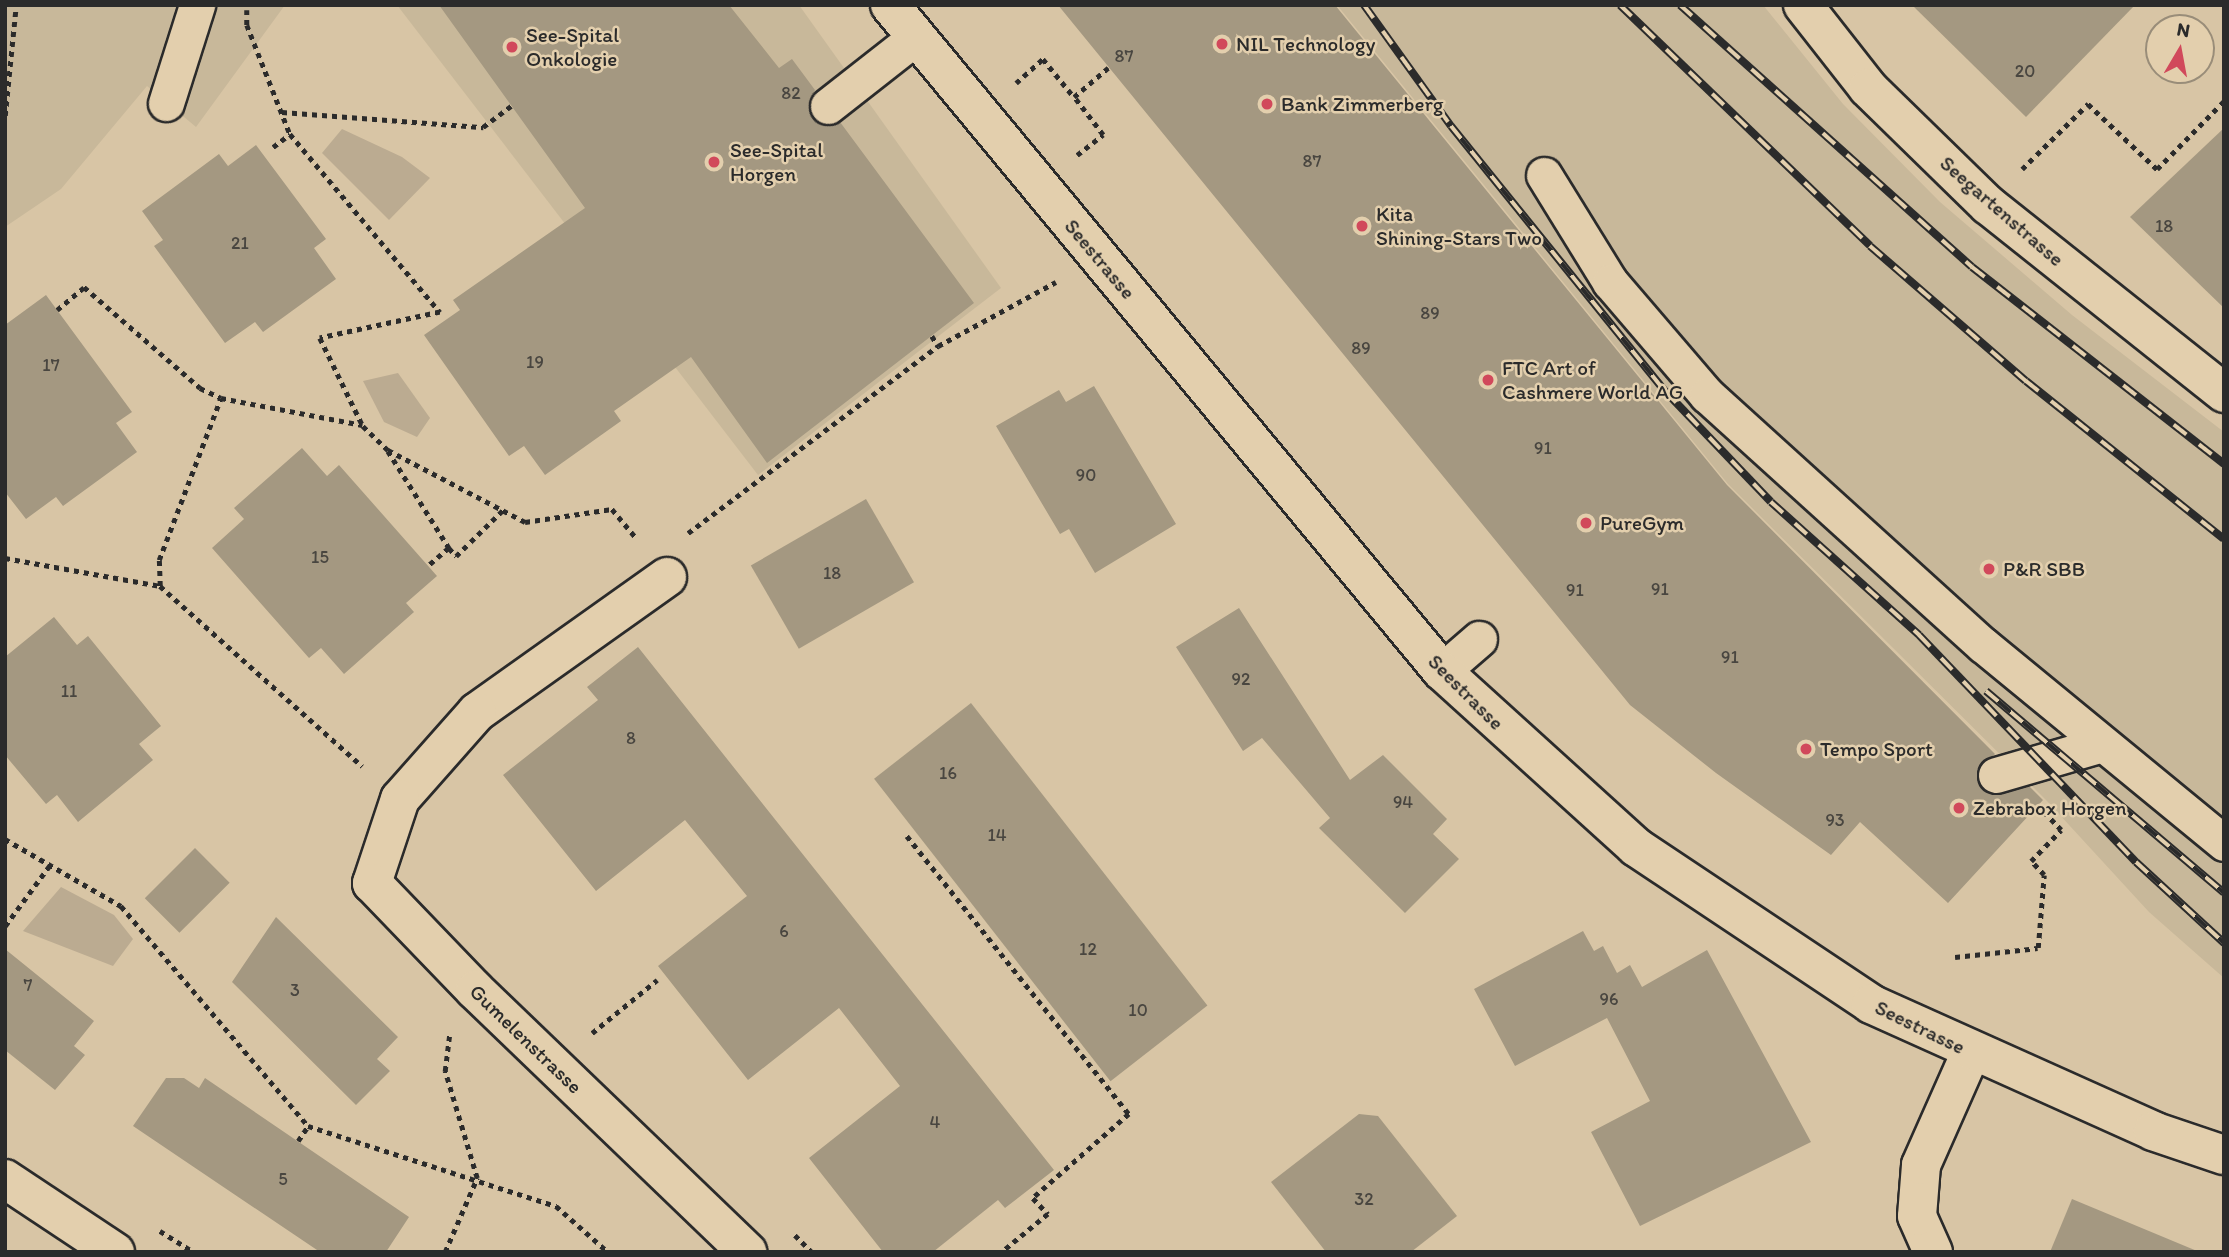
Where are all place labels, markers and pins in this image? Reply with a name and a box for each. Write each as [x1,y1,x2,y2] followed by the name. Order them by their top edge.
[526,22,619,72] place label: See-Spital Onkologie
[1236,31,1373,57] place label: NIL Technology
[1214,36,1230,52] marker: NIL Technology
[504,39,520,55] marker: See-Spital Onkologie
[1281,91,1443,117] place label: Bank Zimmerberg
[1259,96,1275,112] marker: Bank Zimmerberg
[730,137,823,187] place label: See-Spital Horgen
[704,152,724,172] marker: See-Spital Horgen
[1376,201,1540,251] place label: Kita Shining-Stars Two
[1354,218,1370,234] marker: Kita Shining-Stars Two
[1502,355,1684,405] place label: FTC Art of Cashmere World AG
[1480,372,1496,388] marker: FTC Art of Cashmere World AG
[1600,510,1684,536] place label: PureGym
[1578,515,1594,531] marker: PureGym
[2003,556,2085,582] place label: P&R SBB
[1981,561,1997,577] marker: P&R SBB
[1820,736,1933,762] place label: Tempo Sport
[1798,741,1814,757] marker: Tempo Sport
[1973,795,2127,821] place label: Zebrabox Horgen
[1951,800,1967,816] marker: Zebrabox Horgen

